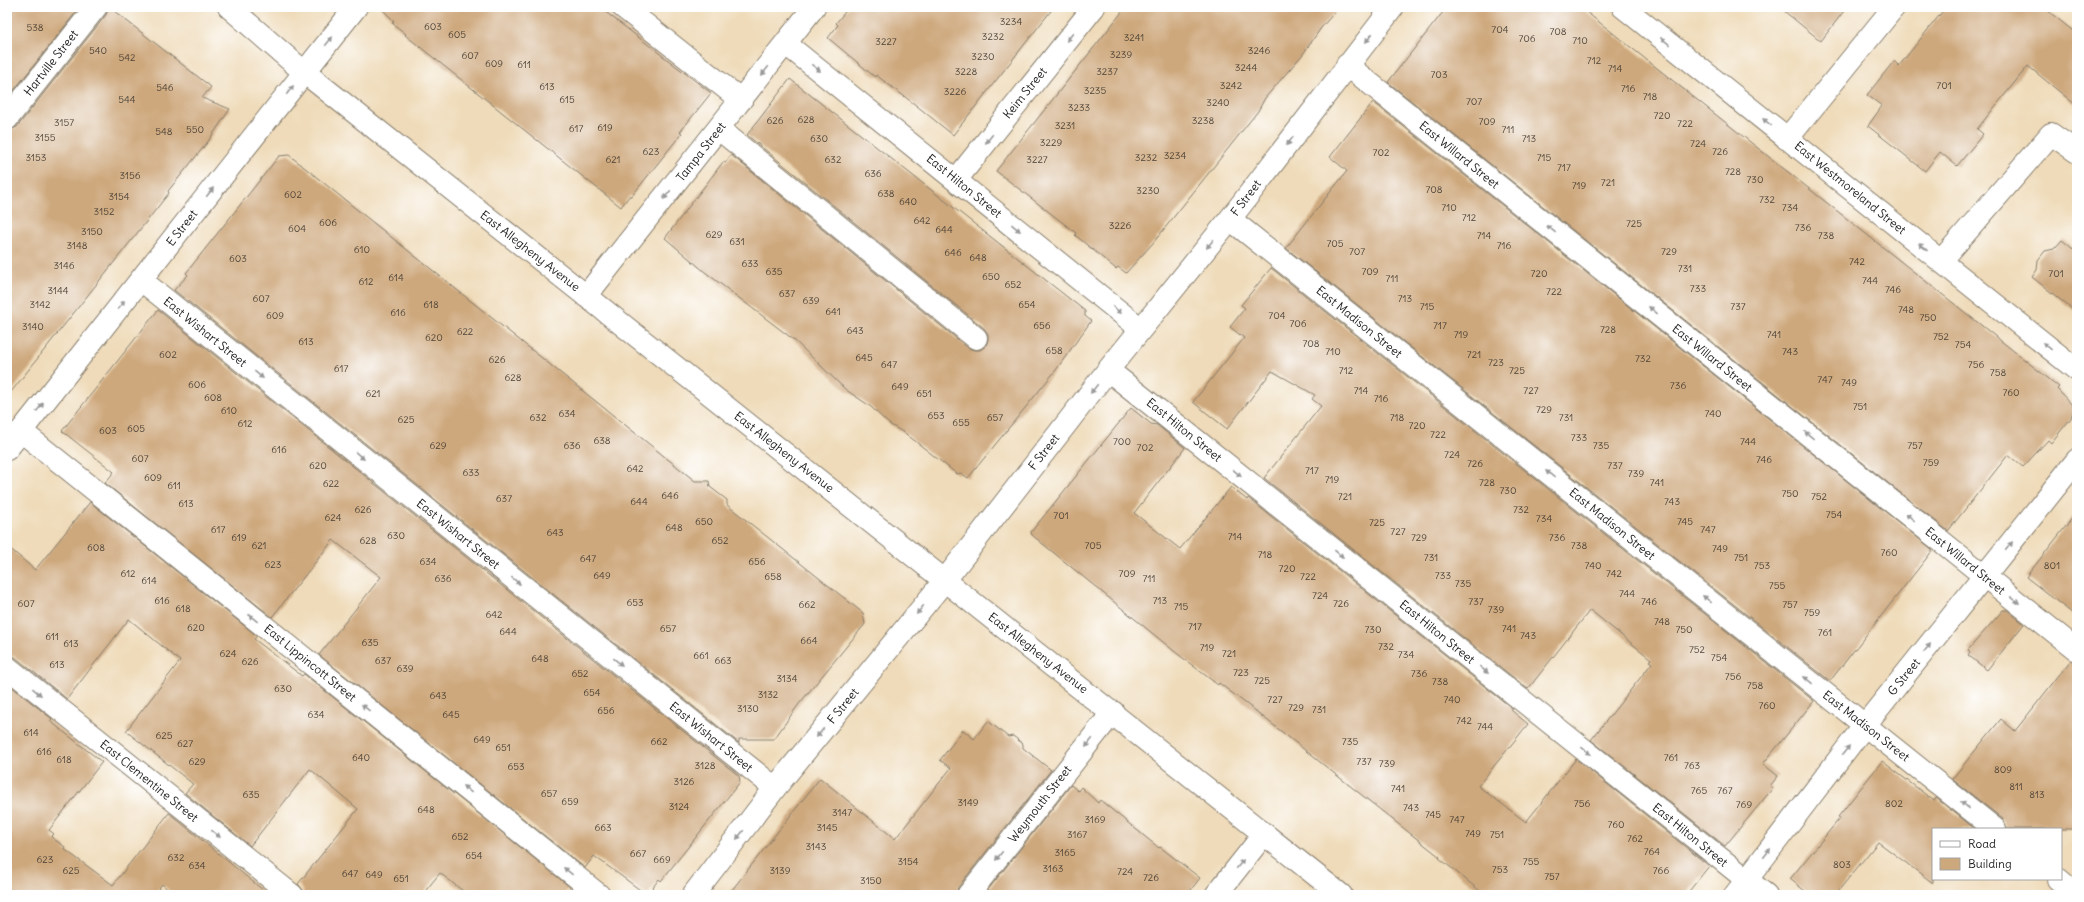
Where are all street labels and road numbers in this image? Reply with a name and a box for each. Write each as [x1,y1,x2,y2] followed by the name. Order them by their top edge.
[20,27,81,99] street label: Hartville Street
[999,64,1050,121] street label: Keim Street
[1416,118,1502,191] street label: East Willard Street
[673,119,729,184] street label: Tampa Street
[1791,138,1909,237] street label: East Westmoreland Street
[924,151,1005,221] street label: East Hilton Street
[1227,177,1264,219] street label: F Street
[163,207,200,249] street label: E Street
[477,207,583,294] street label: East Allegheny Avenue
[1313,282,1405,361] street label: East Madison Street
[161,293,250,370] street label: East Wishart Street
[1669,321,1755,394] street label: East Willard Street
[1144,395,1225,465] street label: East Hilton Street
[731,408,837,495] street label: East Allegheny Avenue
[1025,431,1062,473] street label: F Street
[1566,484,1658,563] street label: East Madison Street
[414,495,503,572] street label: East Wishart Street
[1922,524,2008,597] street label: East Willard Street
[1397,597,1478,667] street label: East Hilton Street
[985,609,1091,696] street label: East Allegheny Avenue
[261,621,359,704] street label: East Lippincott Street
[1884,655,1923,698] street label: G Street
[824,685,862,727] street label: F Street
[1820,687,1913,764] street label: East Madison Street
[667,698,756,775] street label: East Wishart Street
[97,736,201,825] street label: East Clementine Street
[1005,762,1074,845] street label: Weymouth Street
[1650,800,1731,870] street label: East Hilton Street

